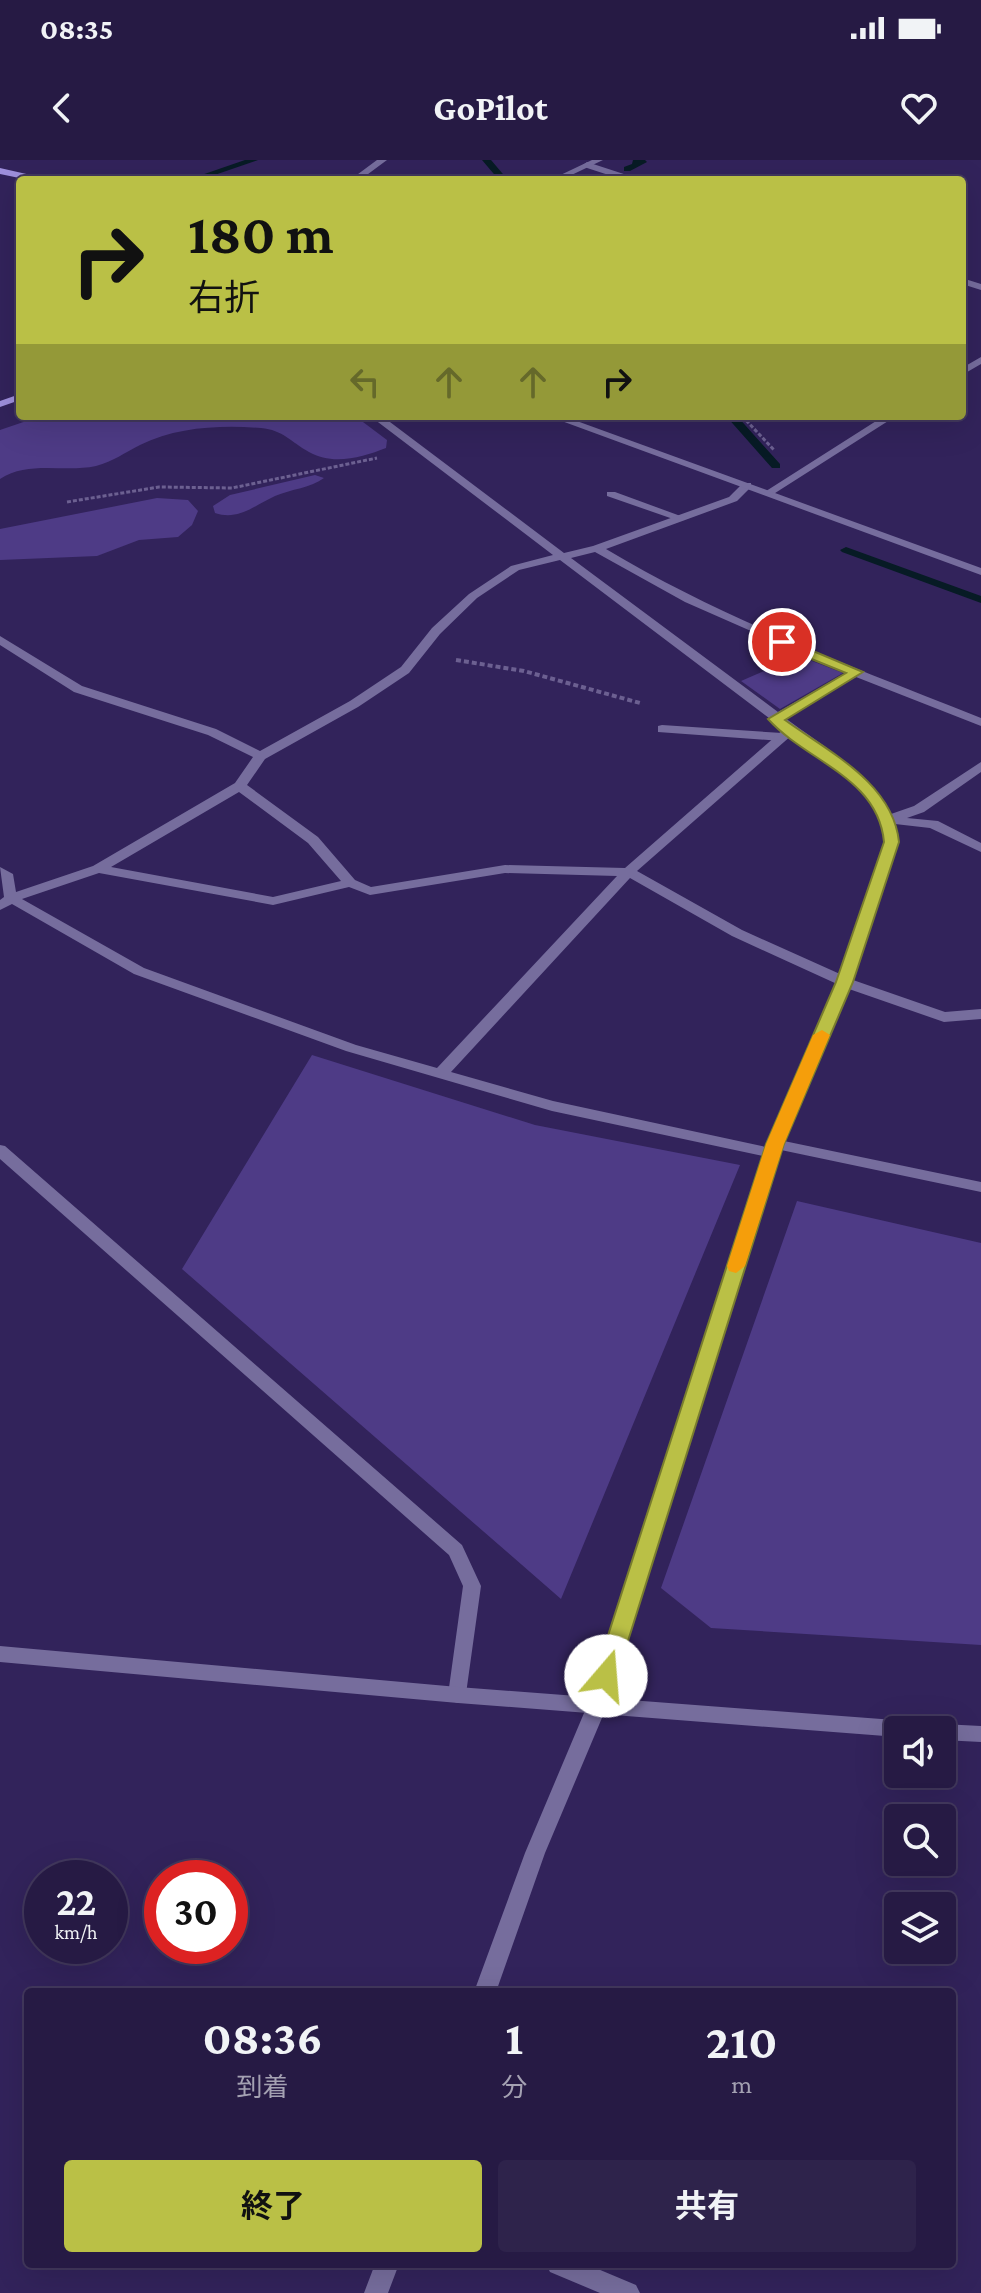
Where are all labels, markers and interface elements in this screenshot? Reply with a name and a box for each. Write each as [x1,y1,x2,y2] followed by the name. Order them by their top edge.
[40,12,113,45] text: 08:35
[40,86,84,130] icon: back
[897,86,941,130] icon: heart
[433,88,548,128] text: GoPilot
[188,203,334,265] text: 180 m
[56,208,160,312] icon: right
[188,278,260,318] text: 右折
[343,360,387,404] icon: left
[427,360,471,404] icon: ahead
[511,360,555,404] icon: ahead
[595,360,639,404] icon: right
[748,608,816,676] pin
[760,620,804,664] icon: arrive
[564,1634,648,1718] position arrow
[884,1716,956,1964] map controls
[884,1716,956,1788] button: sound
[884,1804,956,1876] button: search
[144,1860,248,1964] speed limit sign: 30
[56,1879,96,1924] text: 22
[884,1892,956,1964] button: layers
[54,1921,98,1943] text: km/h
[203,2011,323,2064] text: 08:36
[505,2011,523,2064] text: 1
[706,2015,777,2068] text: 210
[731,2070,752,2099] text: m
[237,2073,289,2102] text: 到着
[501,2073,527,2102] text: 分
[64,2160,482,2252] button: 終了
[498,2160,916,2252] button: 共有

